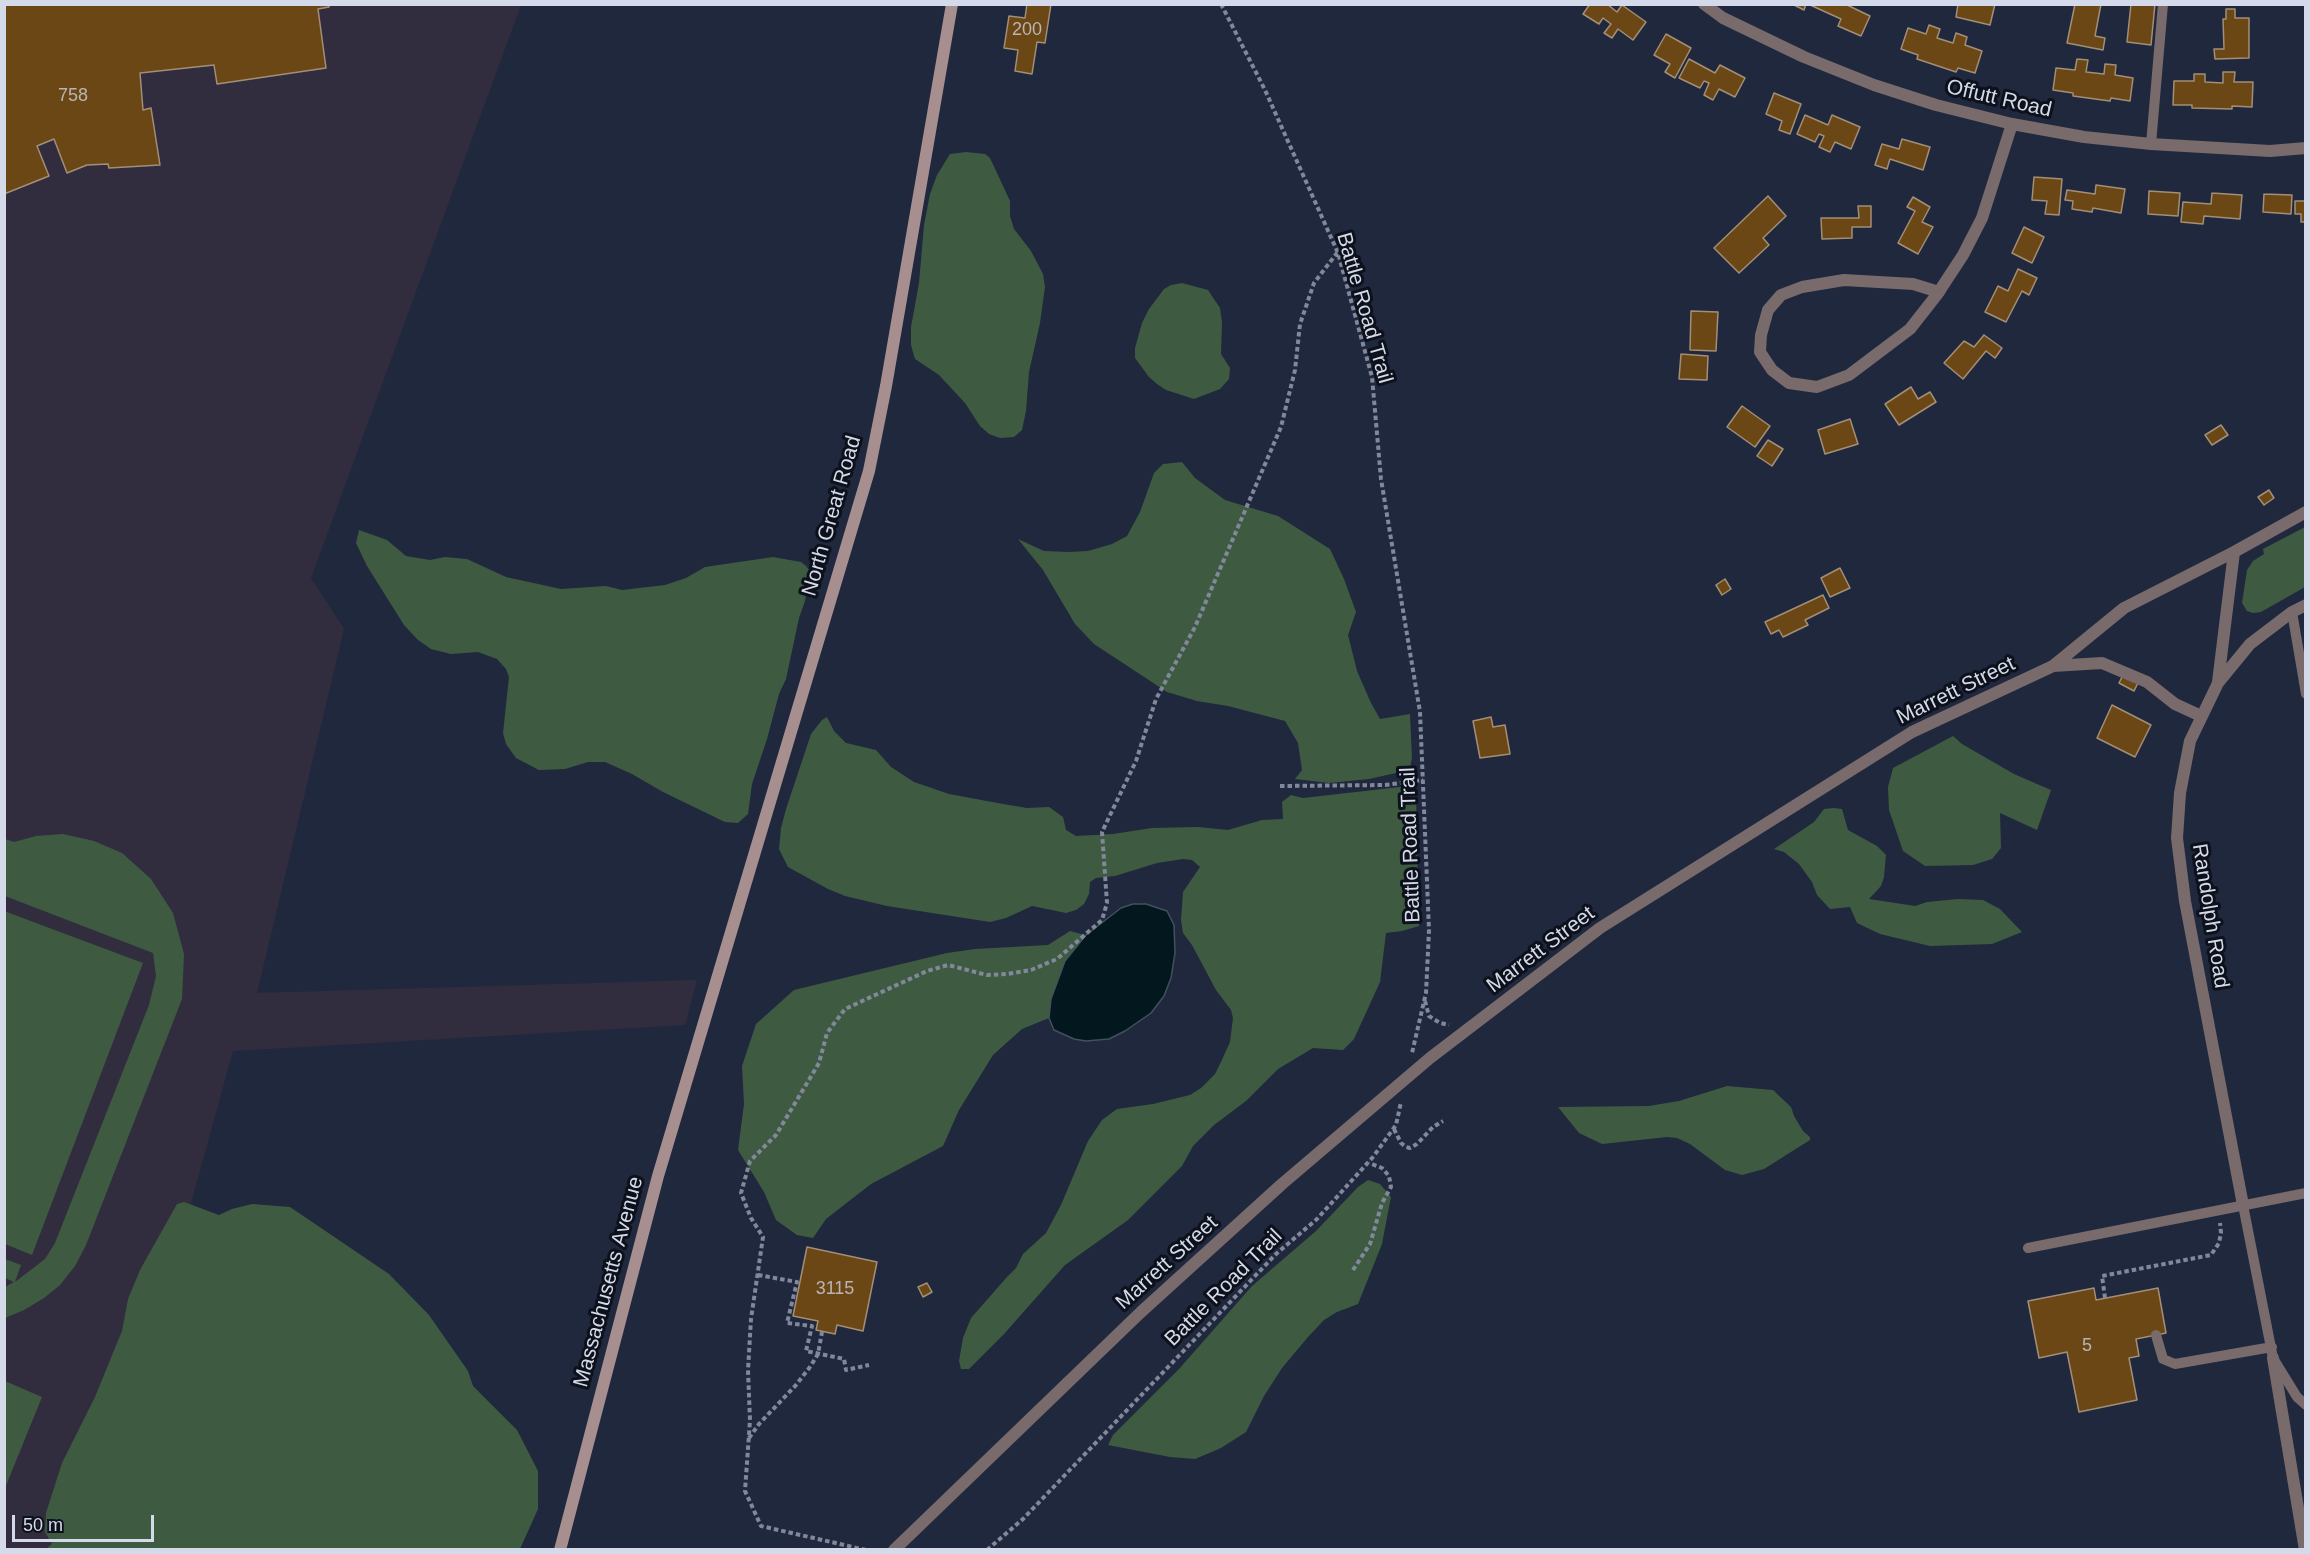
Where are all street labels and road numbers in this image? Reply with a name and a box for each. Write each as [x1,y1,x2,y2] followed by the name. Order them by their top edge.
[1944,75,2054,123] street label: Offutt Road
[1330,230,1398,386] street label: Battle Road Trail
[797,433,867,599] street label: North Great Road
[1893,652,2019,730] street label: Marrett Street
[1396,767,1426,923] street label: Battle Road Trail
[2186,842,2234,990] street label: Randolph Road
[1482,901,1600,999] street label: Marrett Street
[569,1174,649,1390] street label: Massachusetts Avenue
[1111,1211,1223,1315] street label: Marrett Street
[1160,1224,1288,1352] street label: Battle Road Trail

